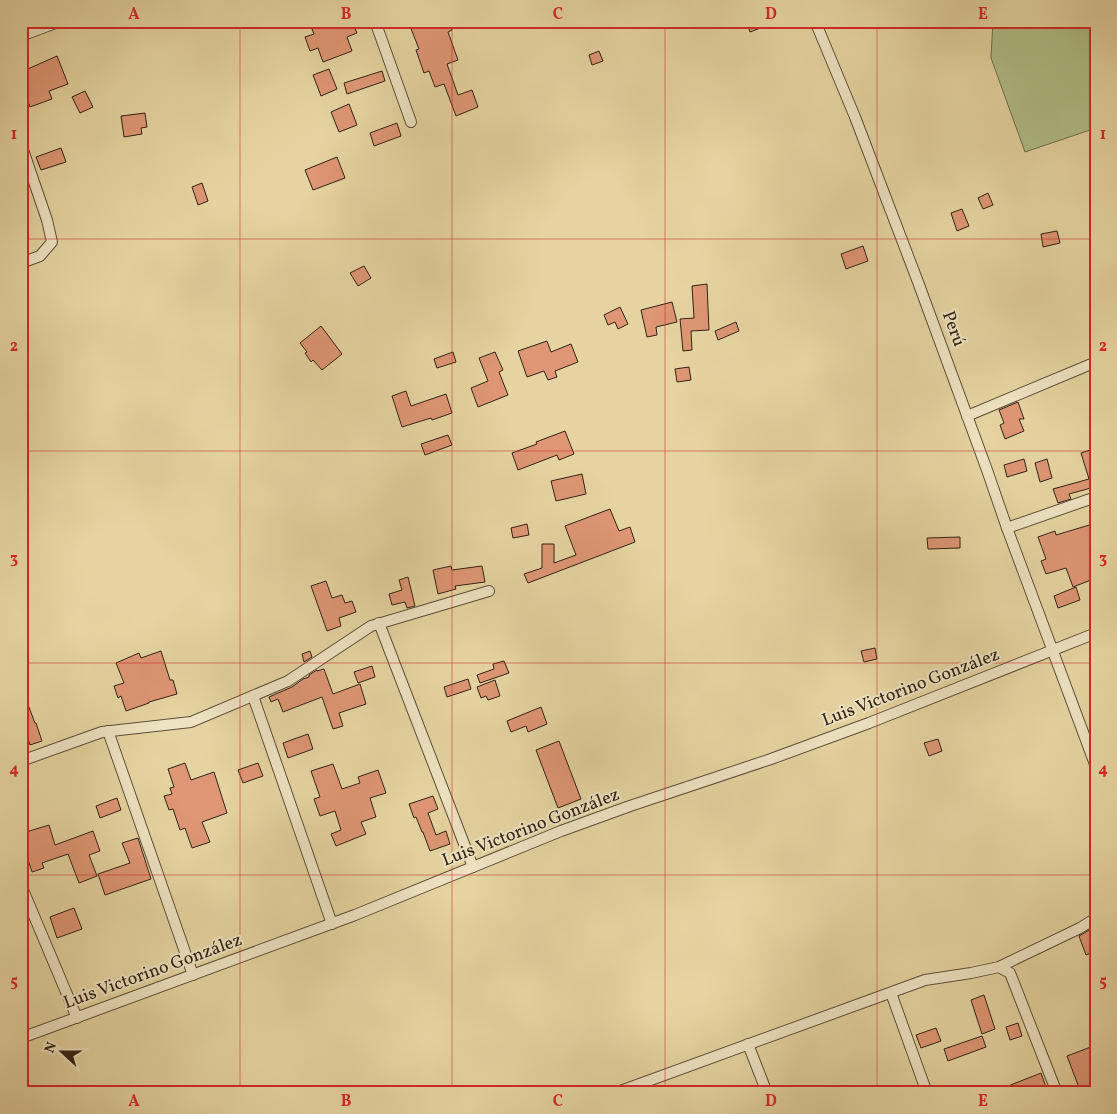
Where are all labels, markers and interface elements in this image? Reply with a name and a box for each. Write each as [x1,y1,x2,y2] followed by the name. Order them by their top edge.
[128,4,140,26] text: A
[341,4,352,26] text: B
[553,4,563,26] text: C
[765,4,777,26] text: D
[978,4,988,26] text: E
[11,124,17,146] text: 1
[1100,124,1106,146] text: 1
[935,308,971,350] street label: Perú
[10,336,18,358] text: 2
[1099,336,1107,358] text: 2
[10,548,18,570] text: 3
[1099,548,1107,570] text: 3
[819,643,1003,733] street label: Luis Victorino González
[9,759,19,781] text: 4
[1098,759,1108,781] text: 4
[439,783,623,873] street label: Luis Victorino González
[60,928,246,1016] street label: Luis Victorino González
[10,971,18,993] text: 5
[1099,971,1107,993] text: 5
[38,1026,88,1076] north arrow
[41,1040,62,1056] text: N
[128,1091,140,1113] text: A
[341,1091,352,1113] text: B
[553,1091,563,1113] text: C
[765,1091,777,1113] text: D
[978,1091,988,1113] text: E

